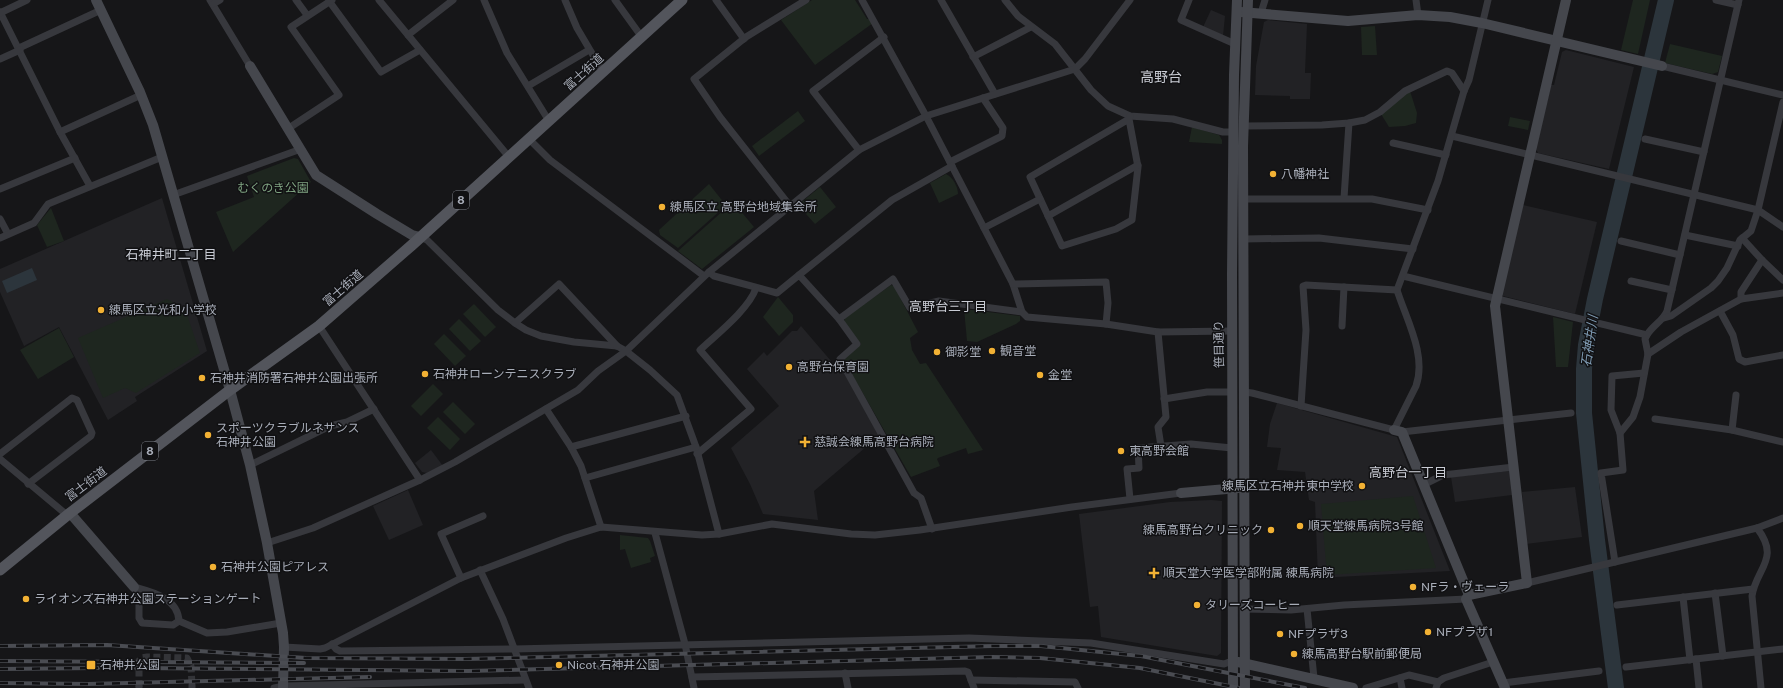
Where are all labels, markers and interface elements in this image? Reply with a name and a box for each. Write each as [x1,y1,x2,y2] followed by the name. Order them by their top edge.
[561,51,607,93] street label: 富士街道
[1140,69,1182,85] district label: 高野台
[1281,167,1329,181] place label: 八幡神社
[1268,169,1278,179] marker: 八幡神社
[237,181,309,195] park label: むくのき公園
[453,191,469,209] road number: 8
[670,200,817,214] place label: 練馬区立 高野台地域集会所
[657,202,667,212] marker: 練馬区立 高野台地域集会所
[125,247,217,262] district label: 石神井町二丁目
[320,267,366,309] street label: 富士街道
[909,299,987,314] district label: 高野台三丁目
[109,303,217,317] place label: 練馬区立光和小学校
[96,305,106,315] marker: 練馬区立光和小学校
[1578,312,1601,368] water label: 石神井川
[1212,320,1226,368] street label: 笹目通り
[1000,344,1036,358] place label: 観音堂
[945,345,981,359] place label: 御影堂
[987,346,997,356] marker: 観音堂
[932,347,942,357] marker: 御影堂
[797,360,869,374] place label: 高野台保育園
[784,362,794,372] marker: 高野台保育園
[433,367,576,381] place label: 石神井ローンテニスクラブ
[1048,368,1072,382] place label: 金堂
[420,369,430,379] marker: 石神井ローンテニスクラブ
[1035,370,1045,380] marker: 金堂
[210,371,378,385] place label: 石神井消防署石神井公園出張所
[197,373,207,383] marker: 石神井消防署石神井公園出張所
[216,421,360,449] place label: スポーツクラブルネサンス 石神井公園
[203,430,213,440] marker: スポーツクラブルネサンス 石神井公園
[814,435,934,449] place label: 慈誠会練馬高野台病院
[799,436,811,448] marker: 慈誠会練馬高野台病院
[142,442,158,460] road number: 8
[1129,444,1189,458] place label: 東高野会館
[1116,446,1126,456] marker: 東高野会館
[63,464,109,504] street label: 富士街道
[1369,465,1447,480] district label: 高野台一丁目
[1222,479,1354,493] place label: 練馬区立石神井東中学校
[1357,481,1367,491] marker: 練馬区立石神井東中学校
[1308,519,1424,533] place label: 順天堂練馬病院3号館
[1295,521,1305,531] marker: 順天堂練馬病院3号館
[1143,523,1263,537] place label: 練馬高野台クリニック
[1266,525,1276,535] marker: 練馬高野台クリニック
[221,560,329,574] place label: 石神井公園ピアレス
[208,562,218,572] marker: 石神井公園ピアレス
[1163,566,1334,580] place label: 順天堂大学医学部附属 練馬病院
[1148,567,1160,579] marker: 順天堂大学医学部附属 練馬病院
[1421,580,1509,594] place label: NFラ・ヴェーラ
[1408,582,1418,592] marker: NFラ・ヴェーラ
[34,592,262,606] place label: ライオンズ石神井公園ステーションゲート
[21,594,31,604] marker: ライオンズ石神井公園ステーションゲート
[1205,598,1300,612] place label: タリーズコーヒー
[1192,600,1202,610] marker: タリーズコーヒー
[1436,625,1493,639] place label: NFプラザ1
[1288,627,1348,641] place label: NFプラザ3
[1423,627,1433,637] marker: NFプラザ1
[1275,629,1285,639] marker: NFプラザ3
[1302,647,1422,661] place label: 練馬高野台駅前郵便局
[1289,649,1299,659] marker: 練馬高野台駅前郵便局
[100,658,160,672] place label: 石神井公園
[567,658,660,672] place label: Nicot 石神井公園
[85,659,97,671] marker: 石神井公園
[554,660,564,670] marker: Nicot 石神井公園

